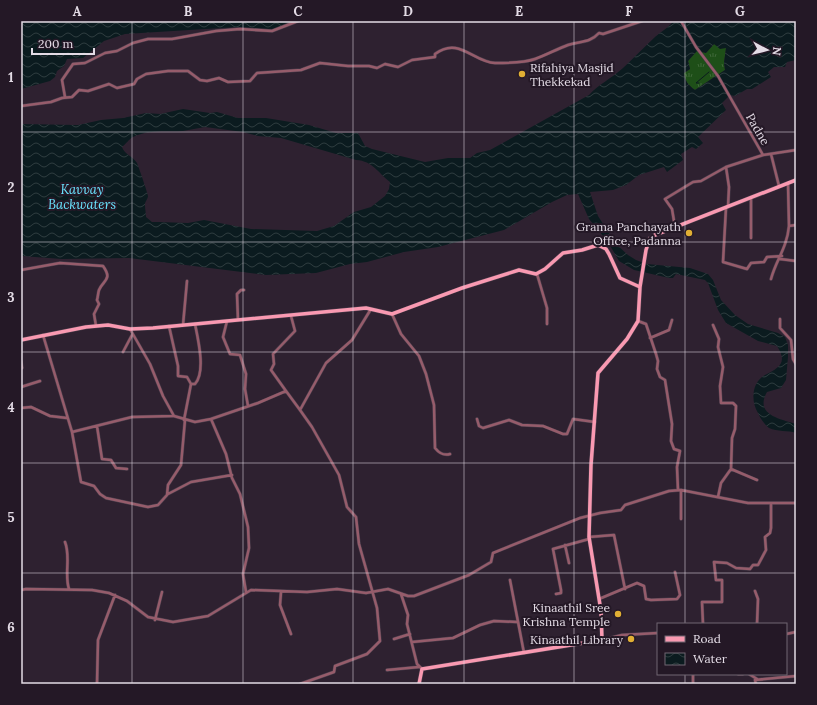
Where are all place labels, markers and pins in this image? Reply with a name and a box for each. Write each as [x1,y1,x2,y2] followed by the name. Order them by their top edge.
[530,60,614,89] place label: Rifahiya Masjid Thekkekad
[517,69,527,79] marker: Rifahiya Masjid Thekkekad
[576,219,681,248] place label: Grama Panchayath Office, Padanna
[684,228,694,238] marker: Grama Panchayath Office, Padanna
[523,600,610,629] place label: Kinaathil Sree Krishna Temple
[613,609,623,619] marker: Kinaathil Sree Krishna Temple
[530,632,624,647] place label: Kinaathil Library
[626,634,636,644] marker: Kinaathil Library

